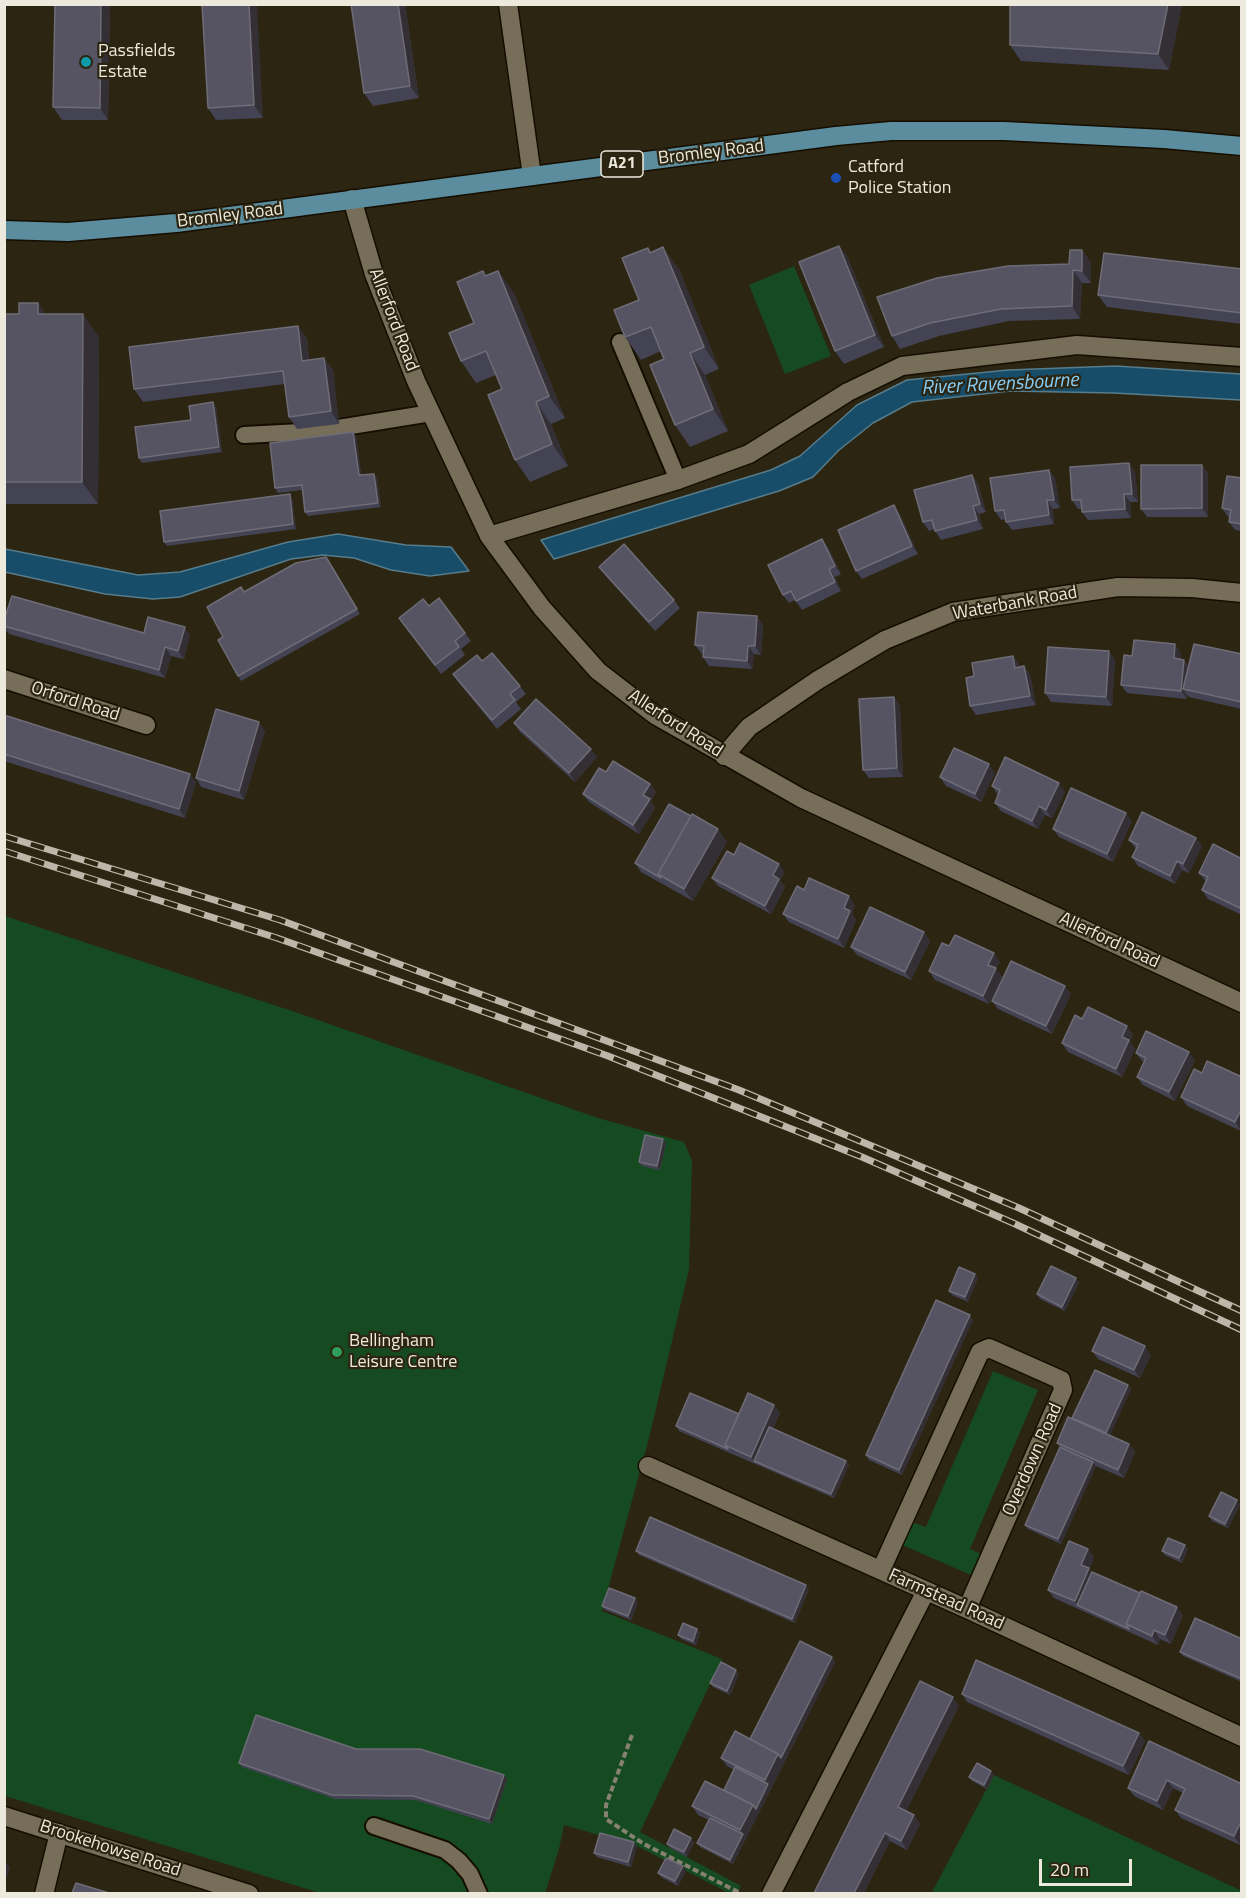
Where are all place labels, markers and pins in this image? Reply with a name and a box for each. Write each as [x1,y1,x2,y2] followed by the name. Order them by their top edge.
[98,41,175,84] place label: Passfields Estate
[79,55,93,69] marker: Passfields Estate
[848,157,951,200] place label: Catford Police Station
[829,171,843,185] marker: Catford Police Station
[349,1331,457,1374] place label: Bellingham Leisure Centre
[330,1345,344,1359] marker: Bellingham Leisure Centre

